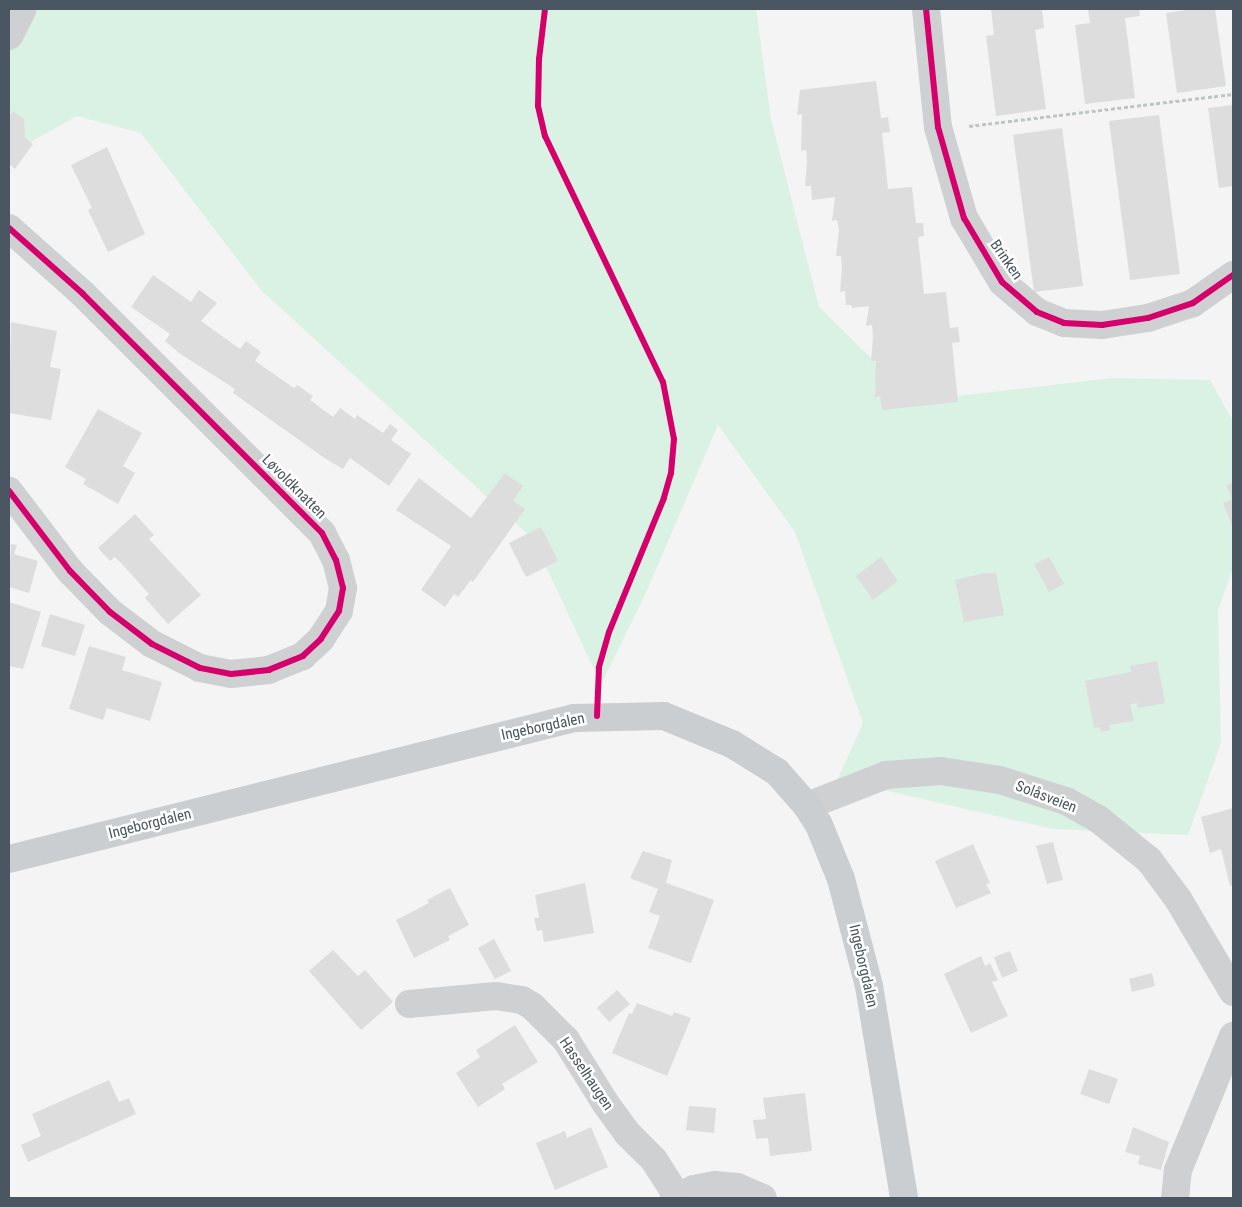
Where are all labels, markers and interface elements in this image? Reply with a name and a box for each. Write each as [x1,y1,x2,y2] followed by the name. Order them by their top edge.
[986,237,1026,283] street label: Brinken
[258,451,330,523] street label: Løvoldknatten
[500,709,586,745] street label: Ingeborgdalen
[1013,777,1079,817] street label: Solåsveien
[107,805,193,843] street label: Ingeborgdalen
[845,923,881,1009] street label: Ingeborgdalen
[555,1034,617,1114] street label: Hasselhaugen

